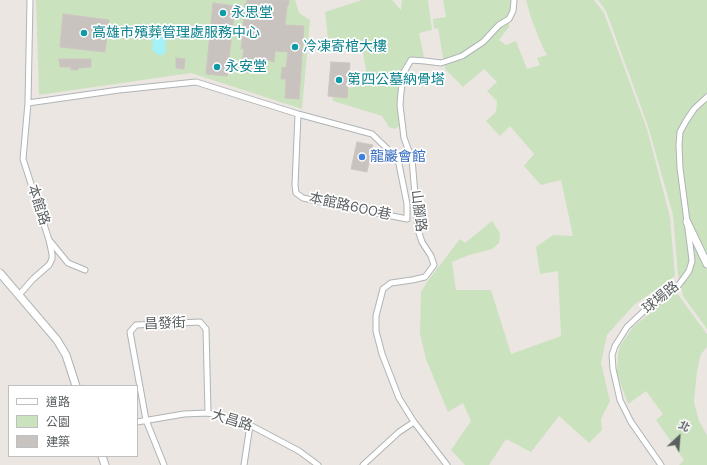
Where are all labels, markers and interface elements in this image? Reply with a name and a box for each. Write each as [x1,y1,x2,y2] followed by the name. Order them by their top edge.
[231,5,273,21] place label: 永思堂
[218,8,228,18] marker: 永思堂
[92,25,260,41] place label: 高雄市殯葬管理處服務中心
[79,28,89,38] marker: 高雄市殯葬管理處服務中心
[303,39,387,55] place label: 冷凍寄棺大樓
[290,42,300,52] marker: 冷凍寄棺大樓
[225,59,267,75] place label: 永安堂
[212,62,222,72] marker: 永安堂
[347,72,445,88] place label: 第四公墓納骨塔
[334,75,344,85] marker: 第四公墓納骨塔
[370,149,426,165] place label: 龍巖會館
[357,152,367,162] marker: 龍巖會館
[24,182,52,228] street label: 本館路
[407,189,429,233] street label: 山腳路
[307,190,393,224] street label: 本館路600巷
[639,278,683,318] street label: 球場路
[144,315,186,333] street label: 昌發街
[8,385,138,457] legend
[46,394,70,410] text: 道路
[209,407,255,435] street label: 大昌路
[46,414,70,430] text: 公園
[659,417,699,457] north arrow
[676,418,692,435] text: 北
[46,434,70,450] text: 建築

